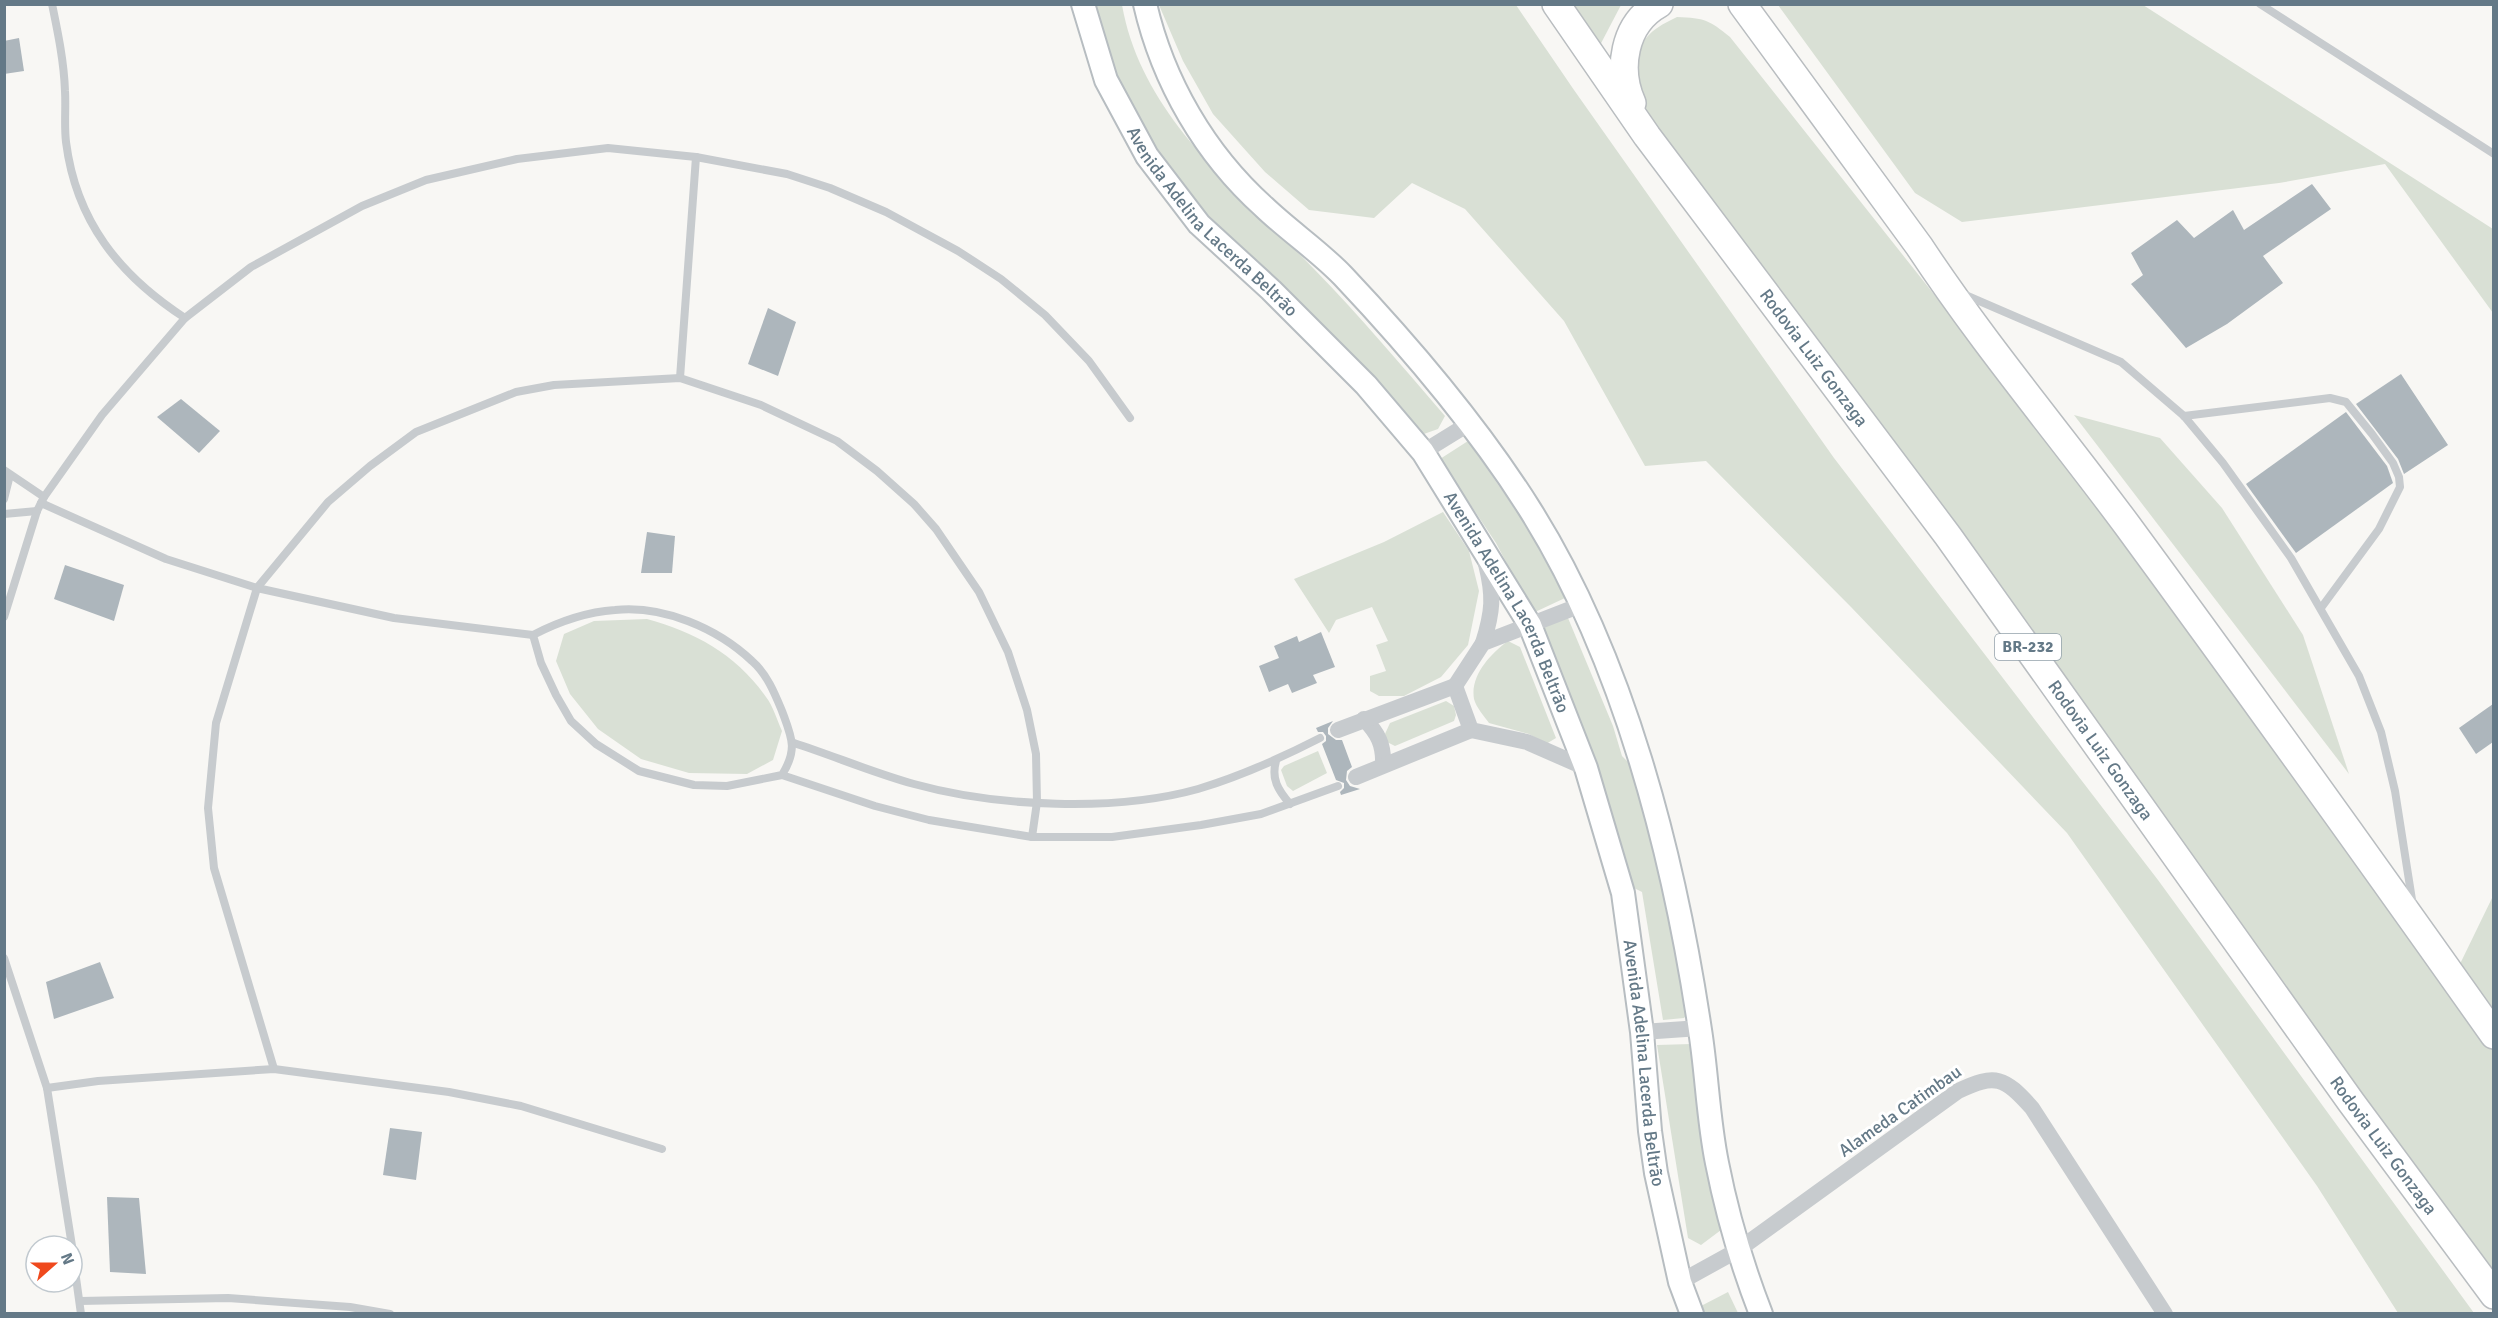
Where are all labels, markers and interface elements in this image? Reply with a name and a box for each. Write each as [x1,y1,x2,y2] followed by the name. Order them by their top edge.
[1122,123,1302,321] street label: Avenida Adelina Lacerda Beltrão
[1755,285,1873,431] street label: Rodovia Luiz Gonzaga
[1439,487,1574,716] street label: Avenida Adelina Lacerda Beltrão
[1995,634,2061,660] road number: BR-232
[2043,676,2158,825] street label: Rodovia Luiz Gonzaga
[1618,938,1670,1189] street label: Avenida Adelina Lacerda Beltrão
[1834,1060,1966,1162] street label: Alameda Catimbau
[2325,1072,2442,1219] street label: Rodovia Luiz Gonzaga
[24,1234,84,1294] north arrow
[56,1250,78,1268] text: N

